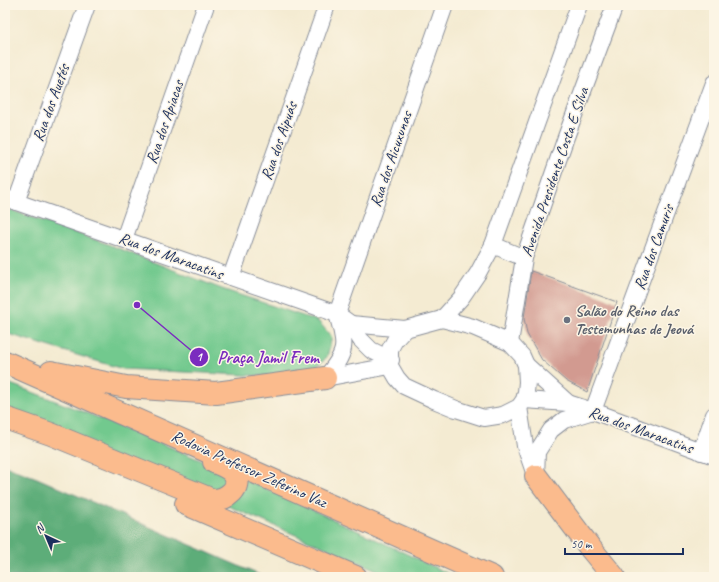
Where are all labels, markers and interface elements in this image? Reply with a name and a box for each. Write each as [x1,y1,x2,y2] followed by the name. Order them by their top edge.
[28,60,75,144] street label: Rua dos Auetés
[141,76,189,166] street label: Rua dos Apiacas
[517,83,594,259] street label: Avenida Presidente Costa E Silva
[256,98,302,183] street label: Rua dos Aipuás
[365,107,417,209] street label: Rua dos Aicuxunas
[629,200,679,292] street label: Rua dos Camuris
[116,228,227,285] street label: Rua dos Maracatins
[575,301,695,339] place label: Salão do Reino das Testemunhas de Jeová
[562,315,572,325] marker: Salão do Reino das Testemunhas de Jeová
[189,342,327,371] callout: Praça Jamil Frem
[217,347,320,368] text: Praça Jamil Frem
[196,349,203,365] text: 1
[586,402,697,459] street label: Rua dos Maracatins
[168,426,332,513] street label: Rodovia Professor Zeferino Vaz
[26,516,66,556] north arrow
[32,520,48,536] text: N
[565,530,683,556] scale bar
[571,536,593,552] text: 50 m

